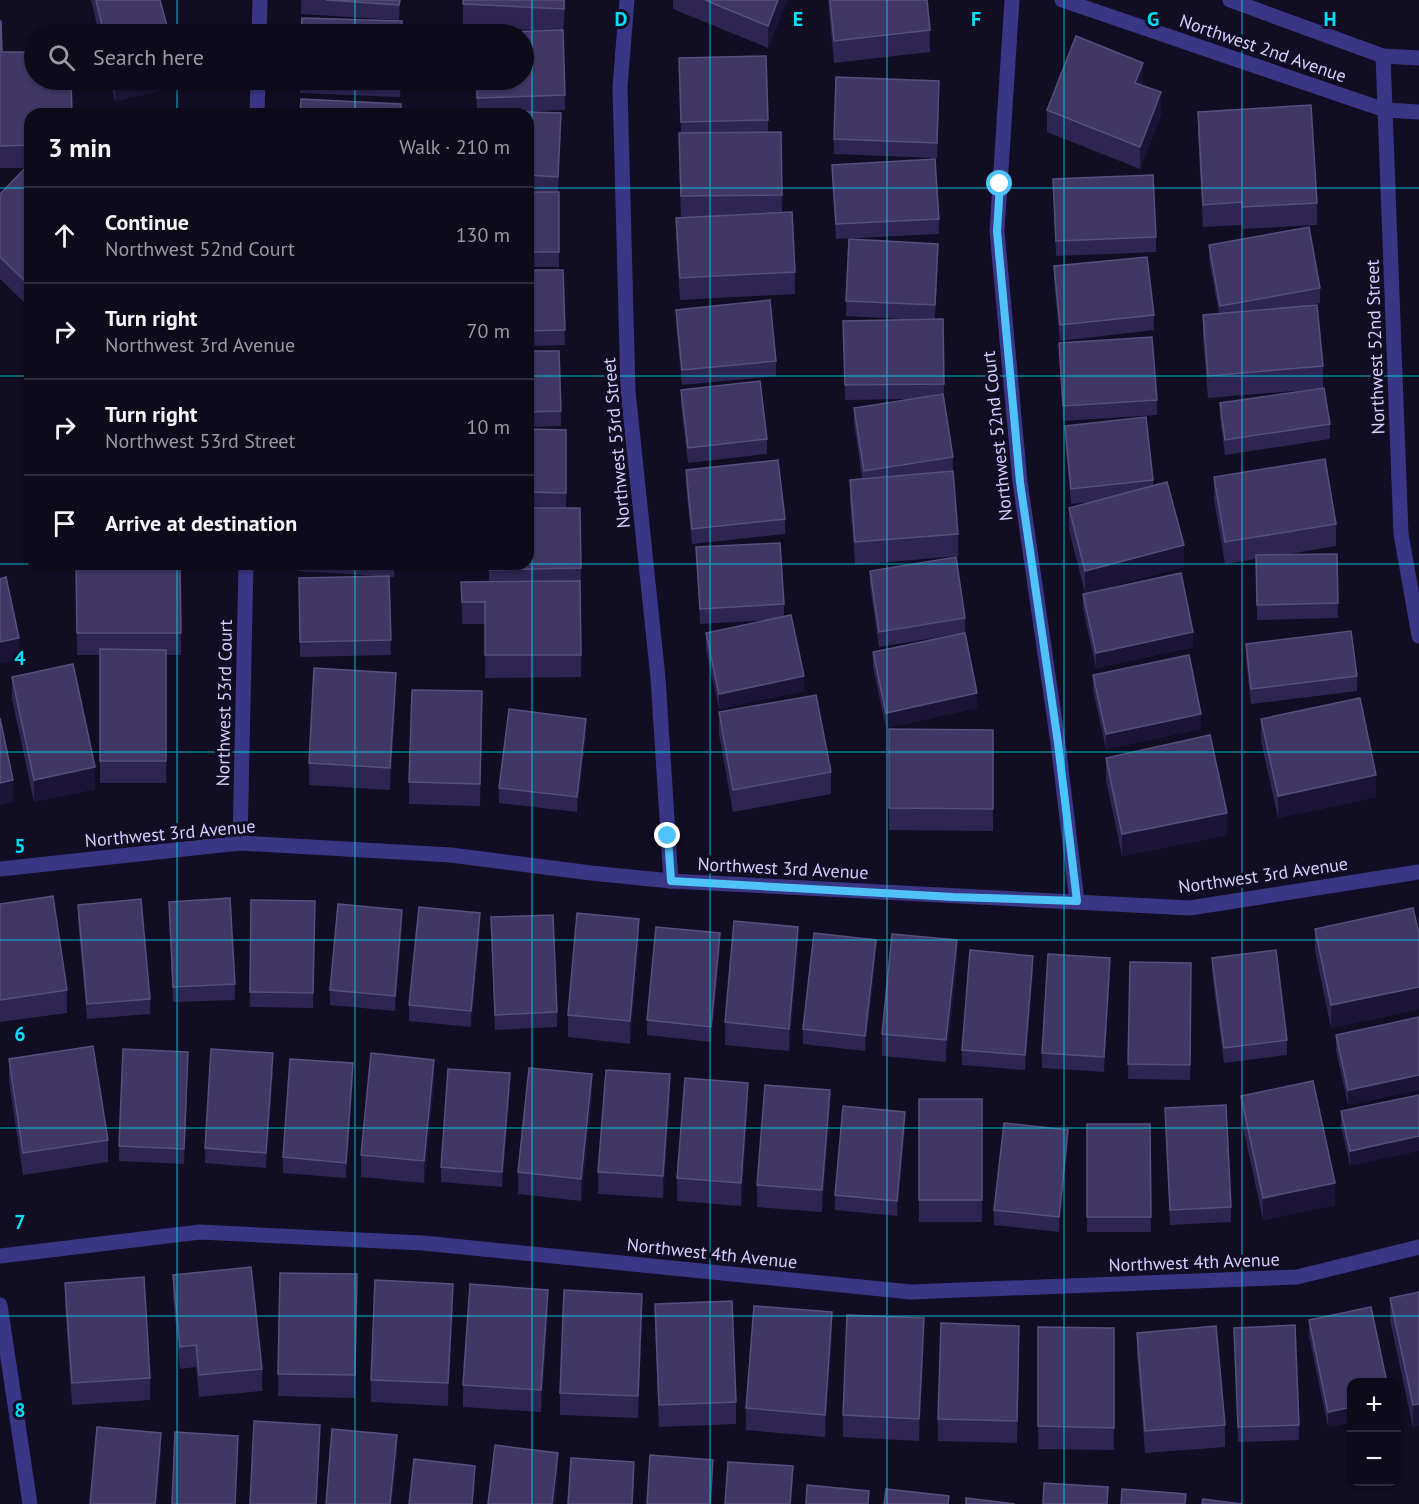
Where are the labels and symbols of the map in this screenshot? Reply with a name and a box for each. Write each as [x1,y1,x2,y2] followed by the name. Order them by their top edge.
[615,6,628,32] text: D
[793,6,803,32] text: E
[971,6,981,32] text: F
[1147,6,1159,32] text: G
[1323,6,1337,32] text: H
[1177,9,1349,87] street label: Northwest 2nd Avenue
[986,170,1012,196] route start
[1360,259,1390,435] street label: Northwest 52nd Street
[977,350,1017,522] street label: Northwest 52nd Court
[597,357,635,529] street label: Northwest 53rd Street
[211,619,237,787] street label: Northwest 53rd Court
[14,645,26,671] text: 4
[84,814,256,852] street label: Northwest 3rd Avenue
[654,822,680,848] route end
[14,833,26,859] text: 5
[697,852,869,884] street label: Northwest 3rd Avenue
[1177,852,1349,898] street label: Northwest 3rd Avenue
[14,1021,26,1047] text: 6
[14,1209,26,1235] text: 7
[626,1233,798,1273] street label: Northwest 4th Avenue
[1108,1248,1280,1276] street label: Northwest 4th Avenue
[14,1397,26,1423] text: 8

